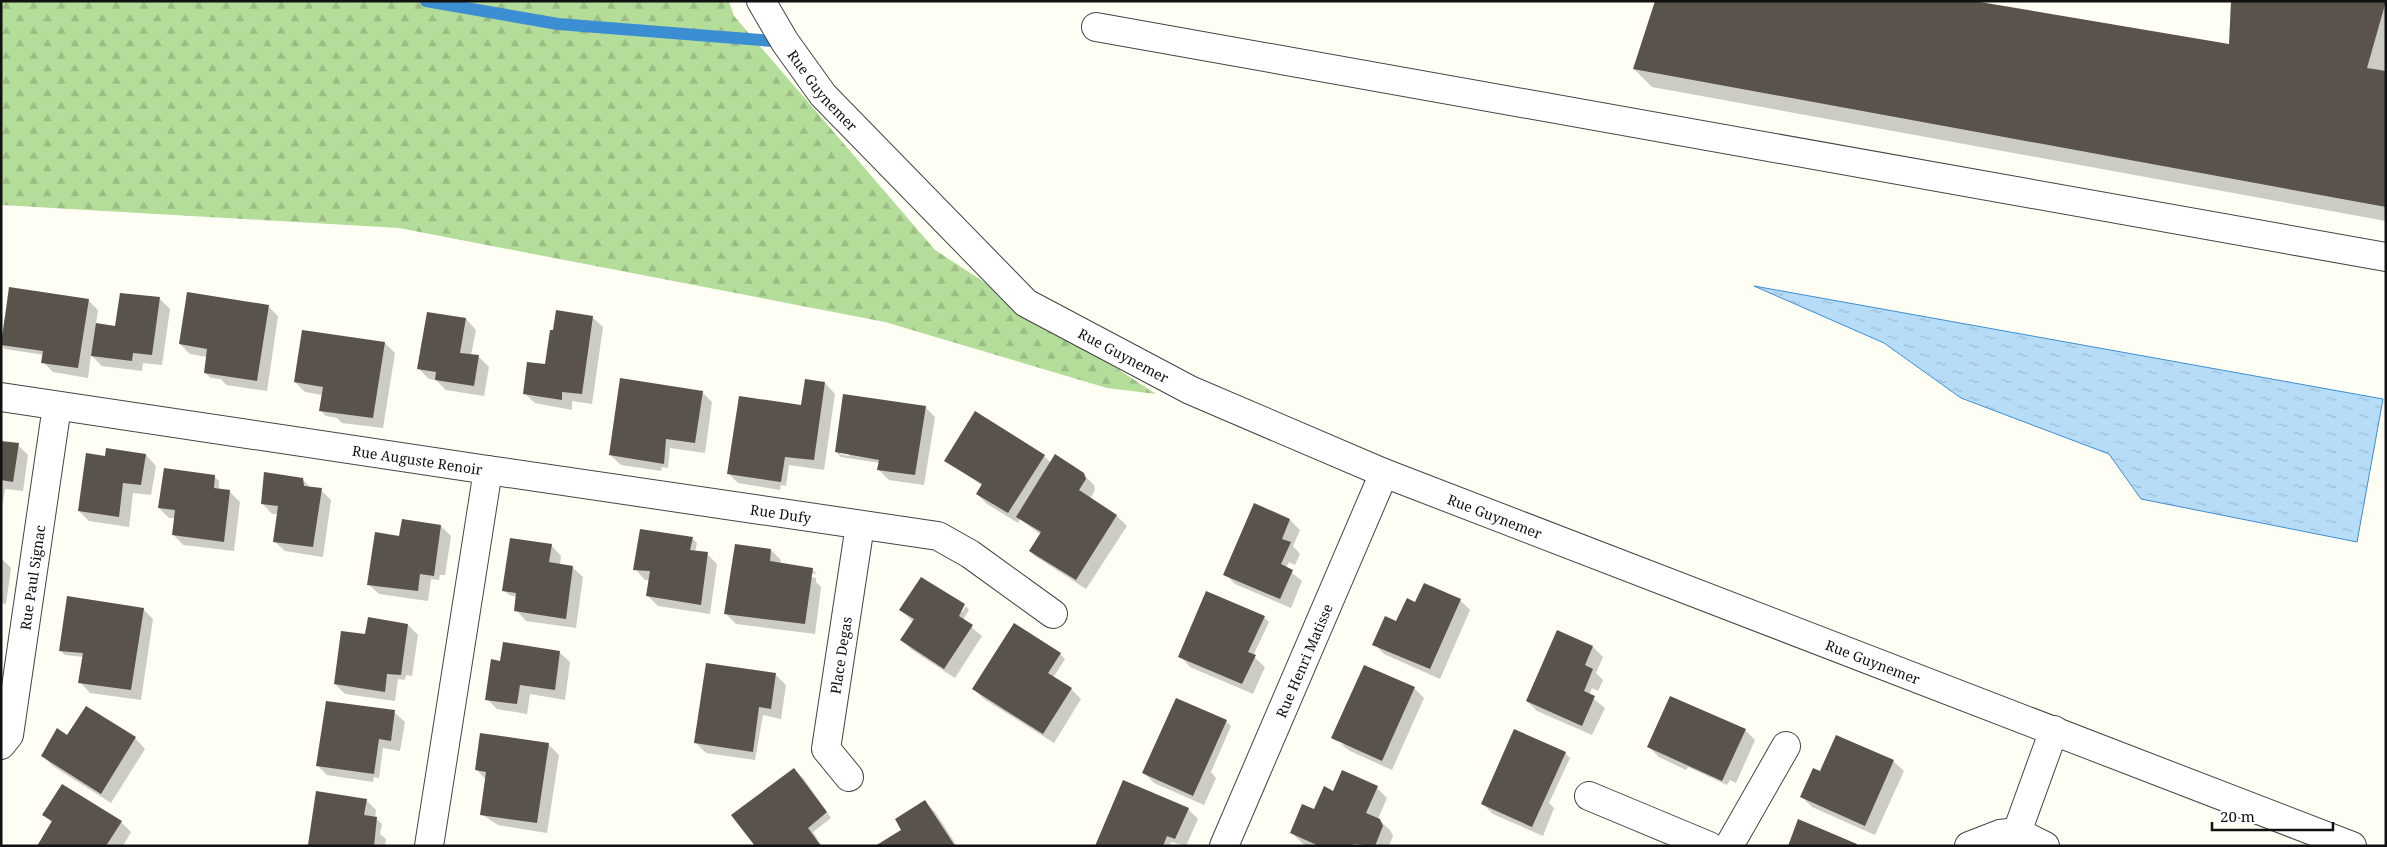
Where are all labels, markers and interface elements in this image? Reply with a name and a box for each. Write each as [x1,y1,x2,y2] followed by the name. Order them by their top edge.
[784,46,862,135] street label: Rue Guynemer
[1075,323,1173,387] street label: Rue Guynemer
[351,440,484,479] street label: Rue Auguste Renoir
[1445,489,1545,543] street label: Rue Guynemer
[749,499,813,527] street label: Rue Dufy
[15,524,49,631] street label: Rue Paul Signac
[1271,600,1336,720] street label: Rue Henri Matisse
[825,615,855,695] street label: Place Degas
[1823,635,1923,688] street label: Rue Guynemer
[2212,800,2333,832] scale bar
[2220,806,2255,826] text: 20 m

